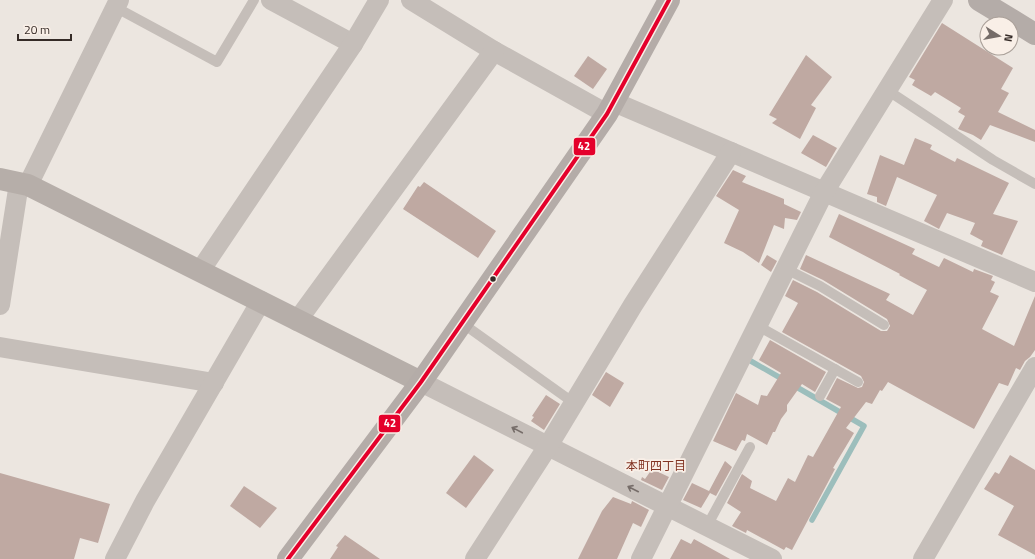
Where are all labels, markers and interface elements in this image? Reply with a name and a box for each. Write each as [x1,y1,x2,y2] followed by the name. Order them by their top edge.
[18,16,71,42] scale bar
[979,16,1019,56] north arrow
[24,20,50,39] text: 20 m
[1000,33,1017,43] text: N
[573,137,596,156] line badge: 42
[578,138,590,154] text: 42
[488,274,498,284] unlabelled marker
[378,414,401,433] line badge: 42
[384,415,396,431] text: 42
[512,426,524,433] one-way arrow
[626,456,686,475] district label: 本町四丁目
[627,485,639,492] one-way arrow

